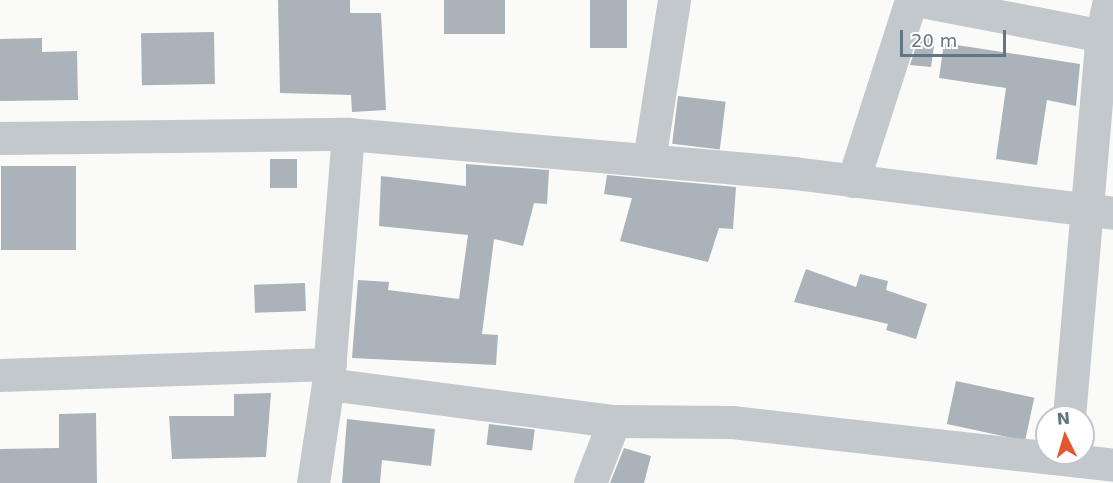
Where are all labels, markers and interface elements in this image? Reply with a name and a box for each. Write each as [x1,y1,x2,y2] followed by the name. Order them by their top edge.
[903,18,1010,56] scale bar
[911,30,957,51] text: 20 m
[1035,405,1095,465] north arrow
[1056,409,1071,429] text: N

